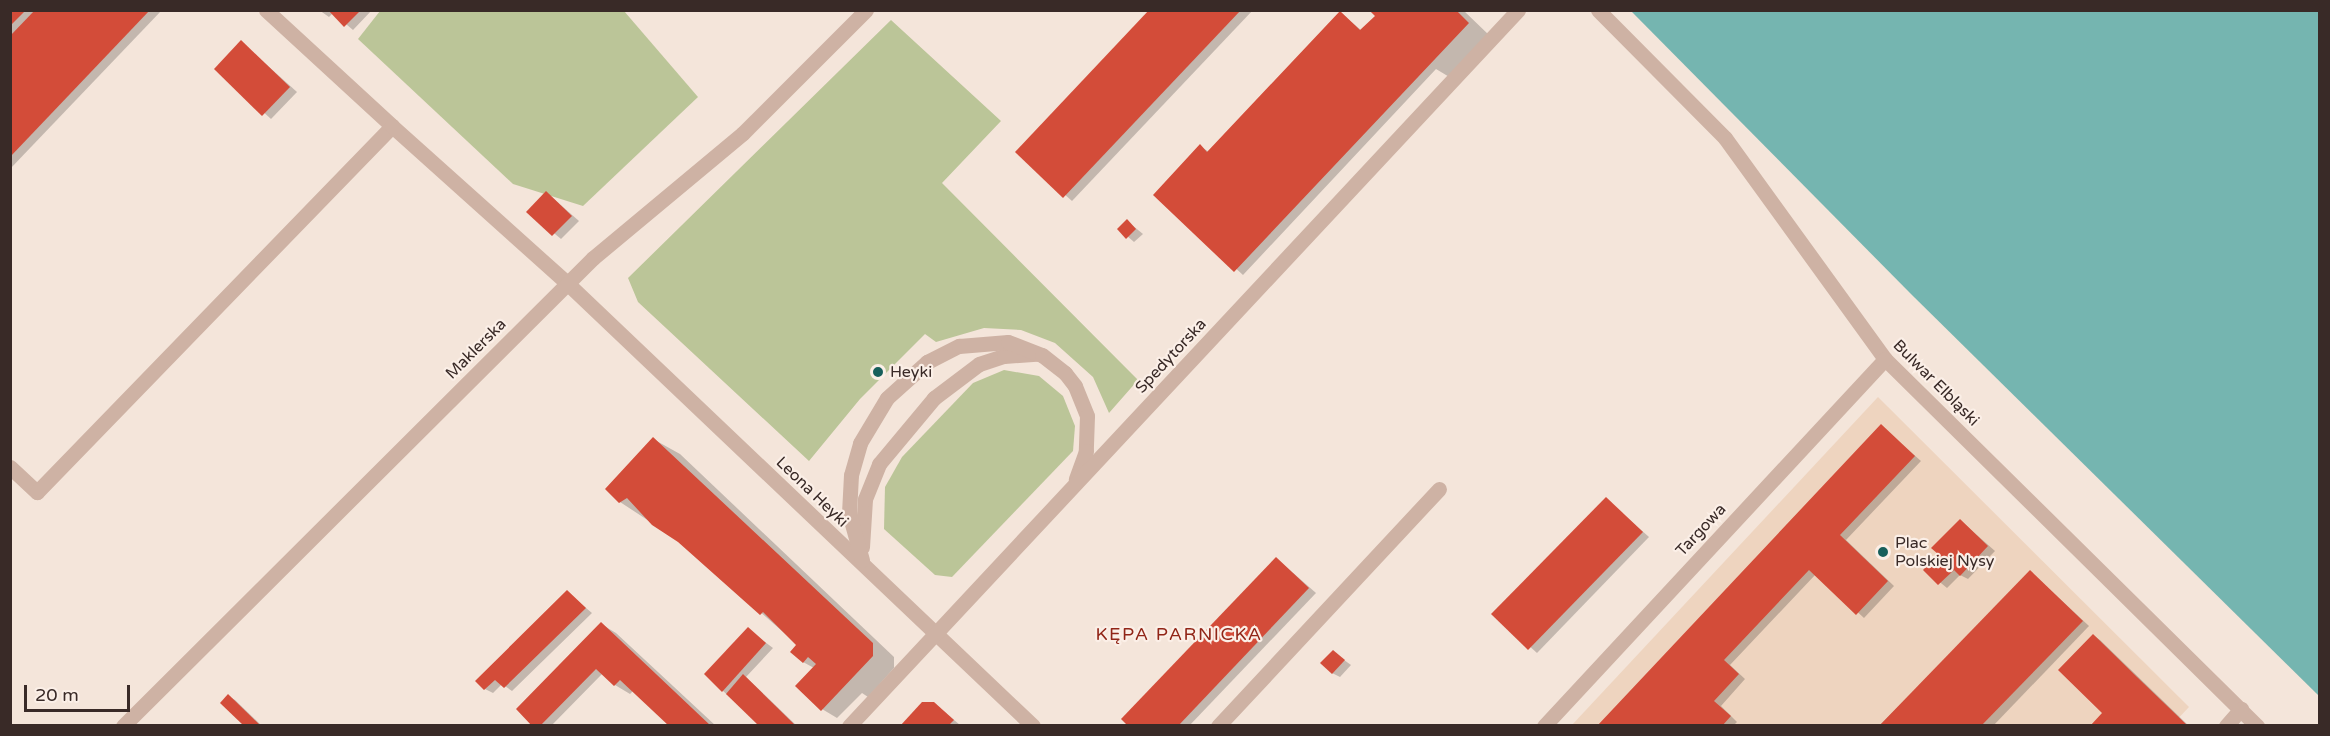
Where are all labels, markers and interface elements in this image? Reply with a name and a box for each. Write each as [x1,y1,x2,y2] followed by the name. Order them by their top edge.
[442,315,510,383] street label: Maklerska
[1132,315,1210,397] street label: Spedytorska
[1889,336,1983,430] street label: Bulwar Elbląski
[890,362,932,382] place label: Heyki
[871,365,885,379] marker: Heyki
[772,453,852,531] street label: Leona Heyki
[1672,500,1730,560] street label: Targowa
[1895,533,1994,571] place label: Plac Polskiej Nysy
[1876,545,1890,559] marker: Plac Polskiej Nysy
[1095,623,1263,645] district label: KĘPA PARNICKA
[27,673,134,711] scale bar
[35,684,79,706] text: 20 m

